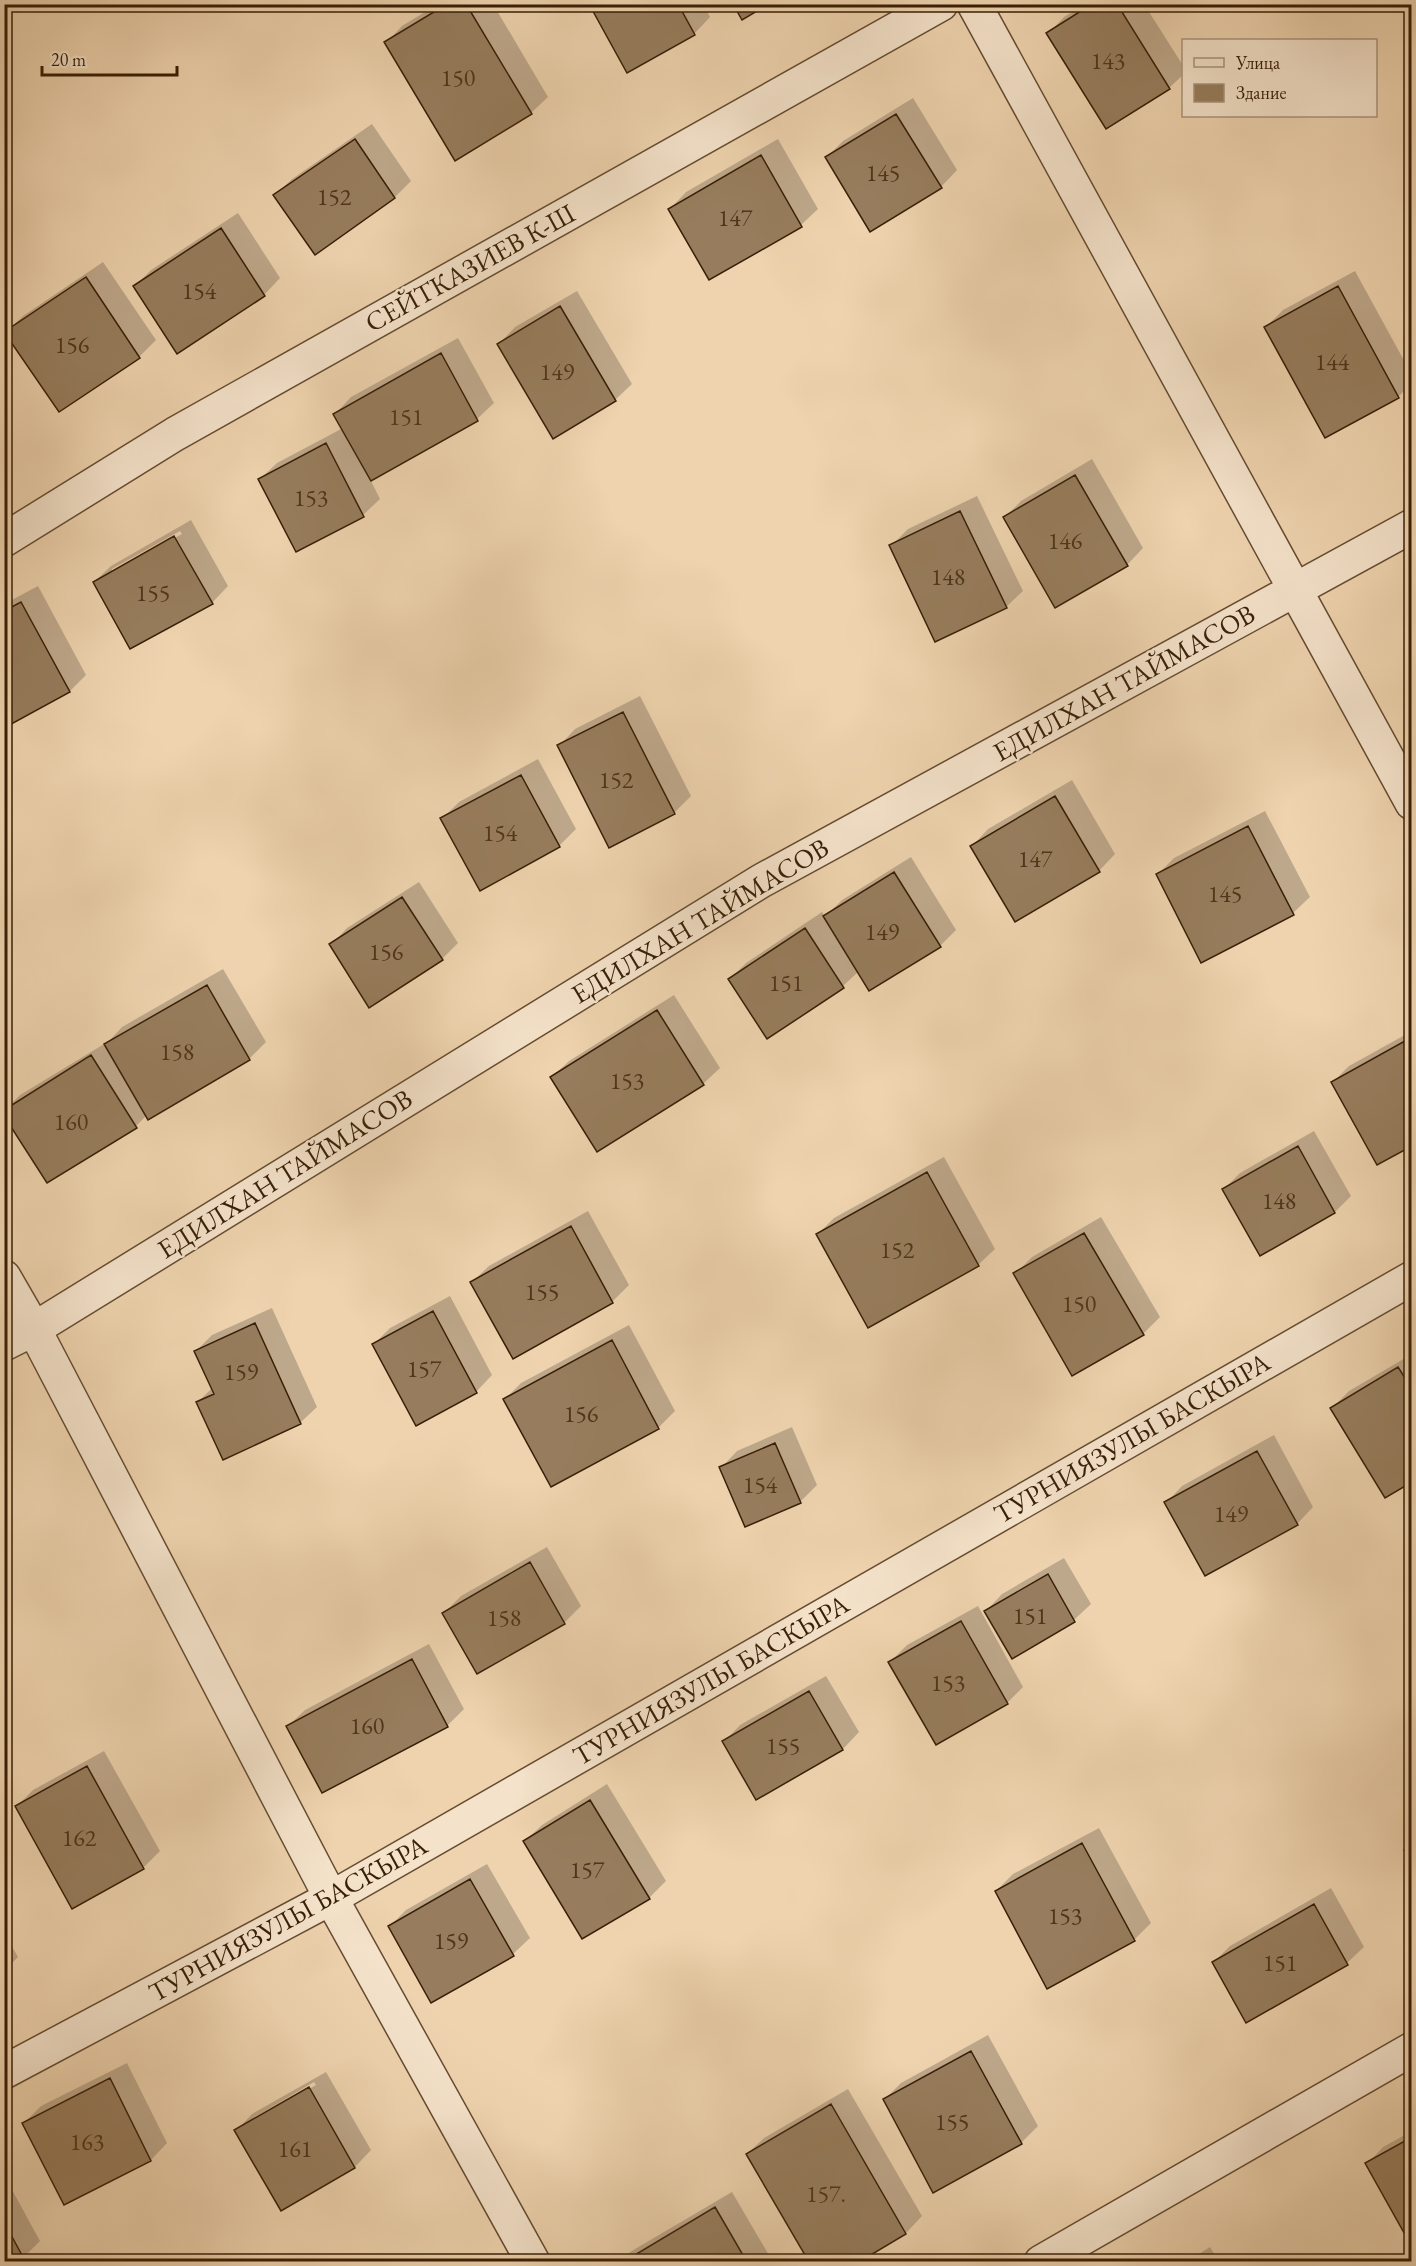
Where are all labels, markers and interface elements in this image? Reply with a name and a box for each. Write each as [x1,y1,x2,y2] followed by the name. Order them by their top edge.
[42,39,177,77] scale bar
[1182,39,1377,117] legend
[1091,45,1125,76] house number: 143
[51,48,86,71] text: 20 m
[1235,51,1281,74] text: Улица
[441,62,475,93] house number: 150
[1236,81,1286,104] text: Здание
[866,157,900,188] house number: 145
[317,181,352,212] house number: 152
[359,195,581,340] street label: СЕЙТКАЗИЕВ К-Ш
[718,202,753,233] house number: 147
[182,275,217,306] house number: 154
[55,329,89,360] house number: 156
[1315,346,1350,377] house number: 144
[540,356,575,387] house number: 149
[389,401,423,432] house number: 151
[294,482,328,513] house number: 153
[1048,525,1082,556] house number: 146
[931,561,965,592] house number: 148
[136,577,170,608] house number: 155
[987,596,1261,769] street label: ЕДИЛХАН ТАЙМАСОВ
[599,764,634,795] house number: 152
[483,817,518,848] house number: 154
[565,830,835,1011] street label: ЕДИЛХАН ТАЙМАСОВ
[1018,843,1053,874] house number: 147
[1208,878,1242,909] house number: 145
[865,916,900,947] house number: 149
[369,936,403,967] house number: 156
[769,967,803,998] house number: 151
[160,1036,194,1067] house number: 158
[610,1065,644,1096] house number: 153
[151,1081,419,1266] street label: ЕДИЛХАН ТАЙМАСОВ
[54,1106,88,1137] house number: 160
[1262,1185,1296,1216] house number: 148
[880,1234,915,1265] house number: 152
[525,1276,559,1307] house number: 155
[1062,1288,1096,1319] house number: 150
[987,1344,1277,1531] street label: ТУРНИЯЗУЛЫ БАСКЫРА
[407,1353,442,1384] house number: 157
[224,1356,259,1387] house number: 159
[564,1398,598,1429] house number: 156
[743,1469,778,1500] house number: 154
[1214,1498,1249,1529] house number: 149
[566,1586,856,1773] street label: ТУРНИЯЗУЛЫ БАСКЫРА
[1013,1600,1047,1631] house number: 151
[487,1602,521,1633] house number: 158
[931,1667,965,1698] house number: 153
[350,1710,384,1741] house number: 160
[766,1730,800,1761] house number: 155
[62,1822,97,1853] house number: 162
[142,1827,434,2010] street label: ТУРНИЯЗУЛЫ БАСКЫРА
[570,1854,605,1885] house number: 157
[1048,1900,1082,1931] house number: 153
[434,1925,469,1956] house number: 159
[1263,1947,1297,1978] house number: 151
[935,2106,969,2137] house number: 155
[70,2126,104,2157] house number: 163
[278,2133,312,2164] house number: 161
[806,2178,846,2209] house number: 157.

